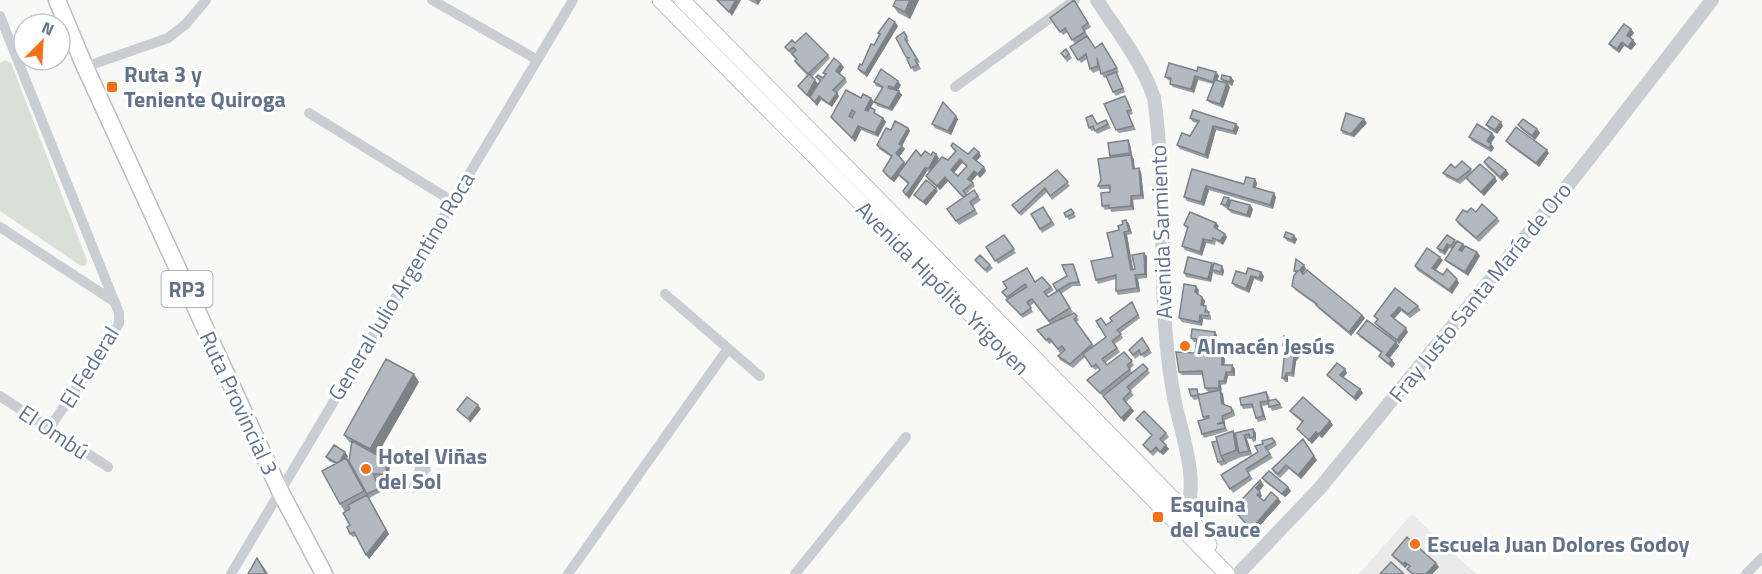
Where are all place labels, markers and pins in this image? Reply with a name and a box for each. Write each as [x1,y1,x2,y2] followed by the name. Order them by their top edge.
[124,57,286,116] place label: Ruta 3 y Teniente Quiroga
[105,80,119,94] marker: Ruta 3 y Teniente Quiroga
[1197,329,1335,363] place label: Almacén Jesús
[1178,339,1192,353] marker: Almacén Jesús
[378,439,487,498] place label: Hotel Viñas del Sol
[359,462,373,476] marker: Hotel Viñas del Sol
[1170,487,1260,546] place label: Esquina del Sauce
[1151,510,1165,524] marker: Esquina del Sauce
[1427,527,1690,561] place label: Escuela Juan Dolores Godoy
[1408,537,1422,551] marker: Escuela Juan Dolores Godoy

